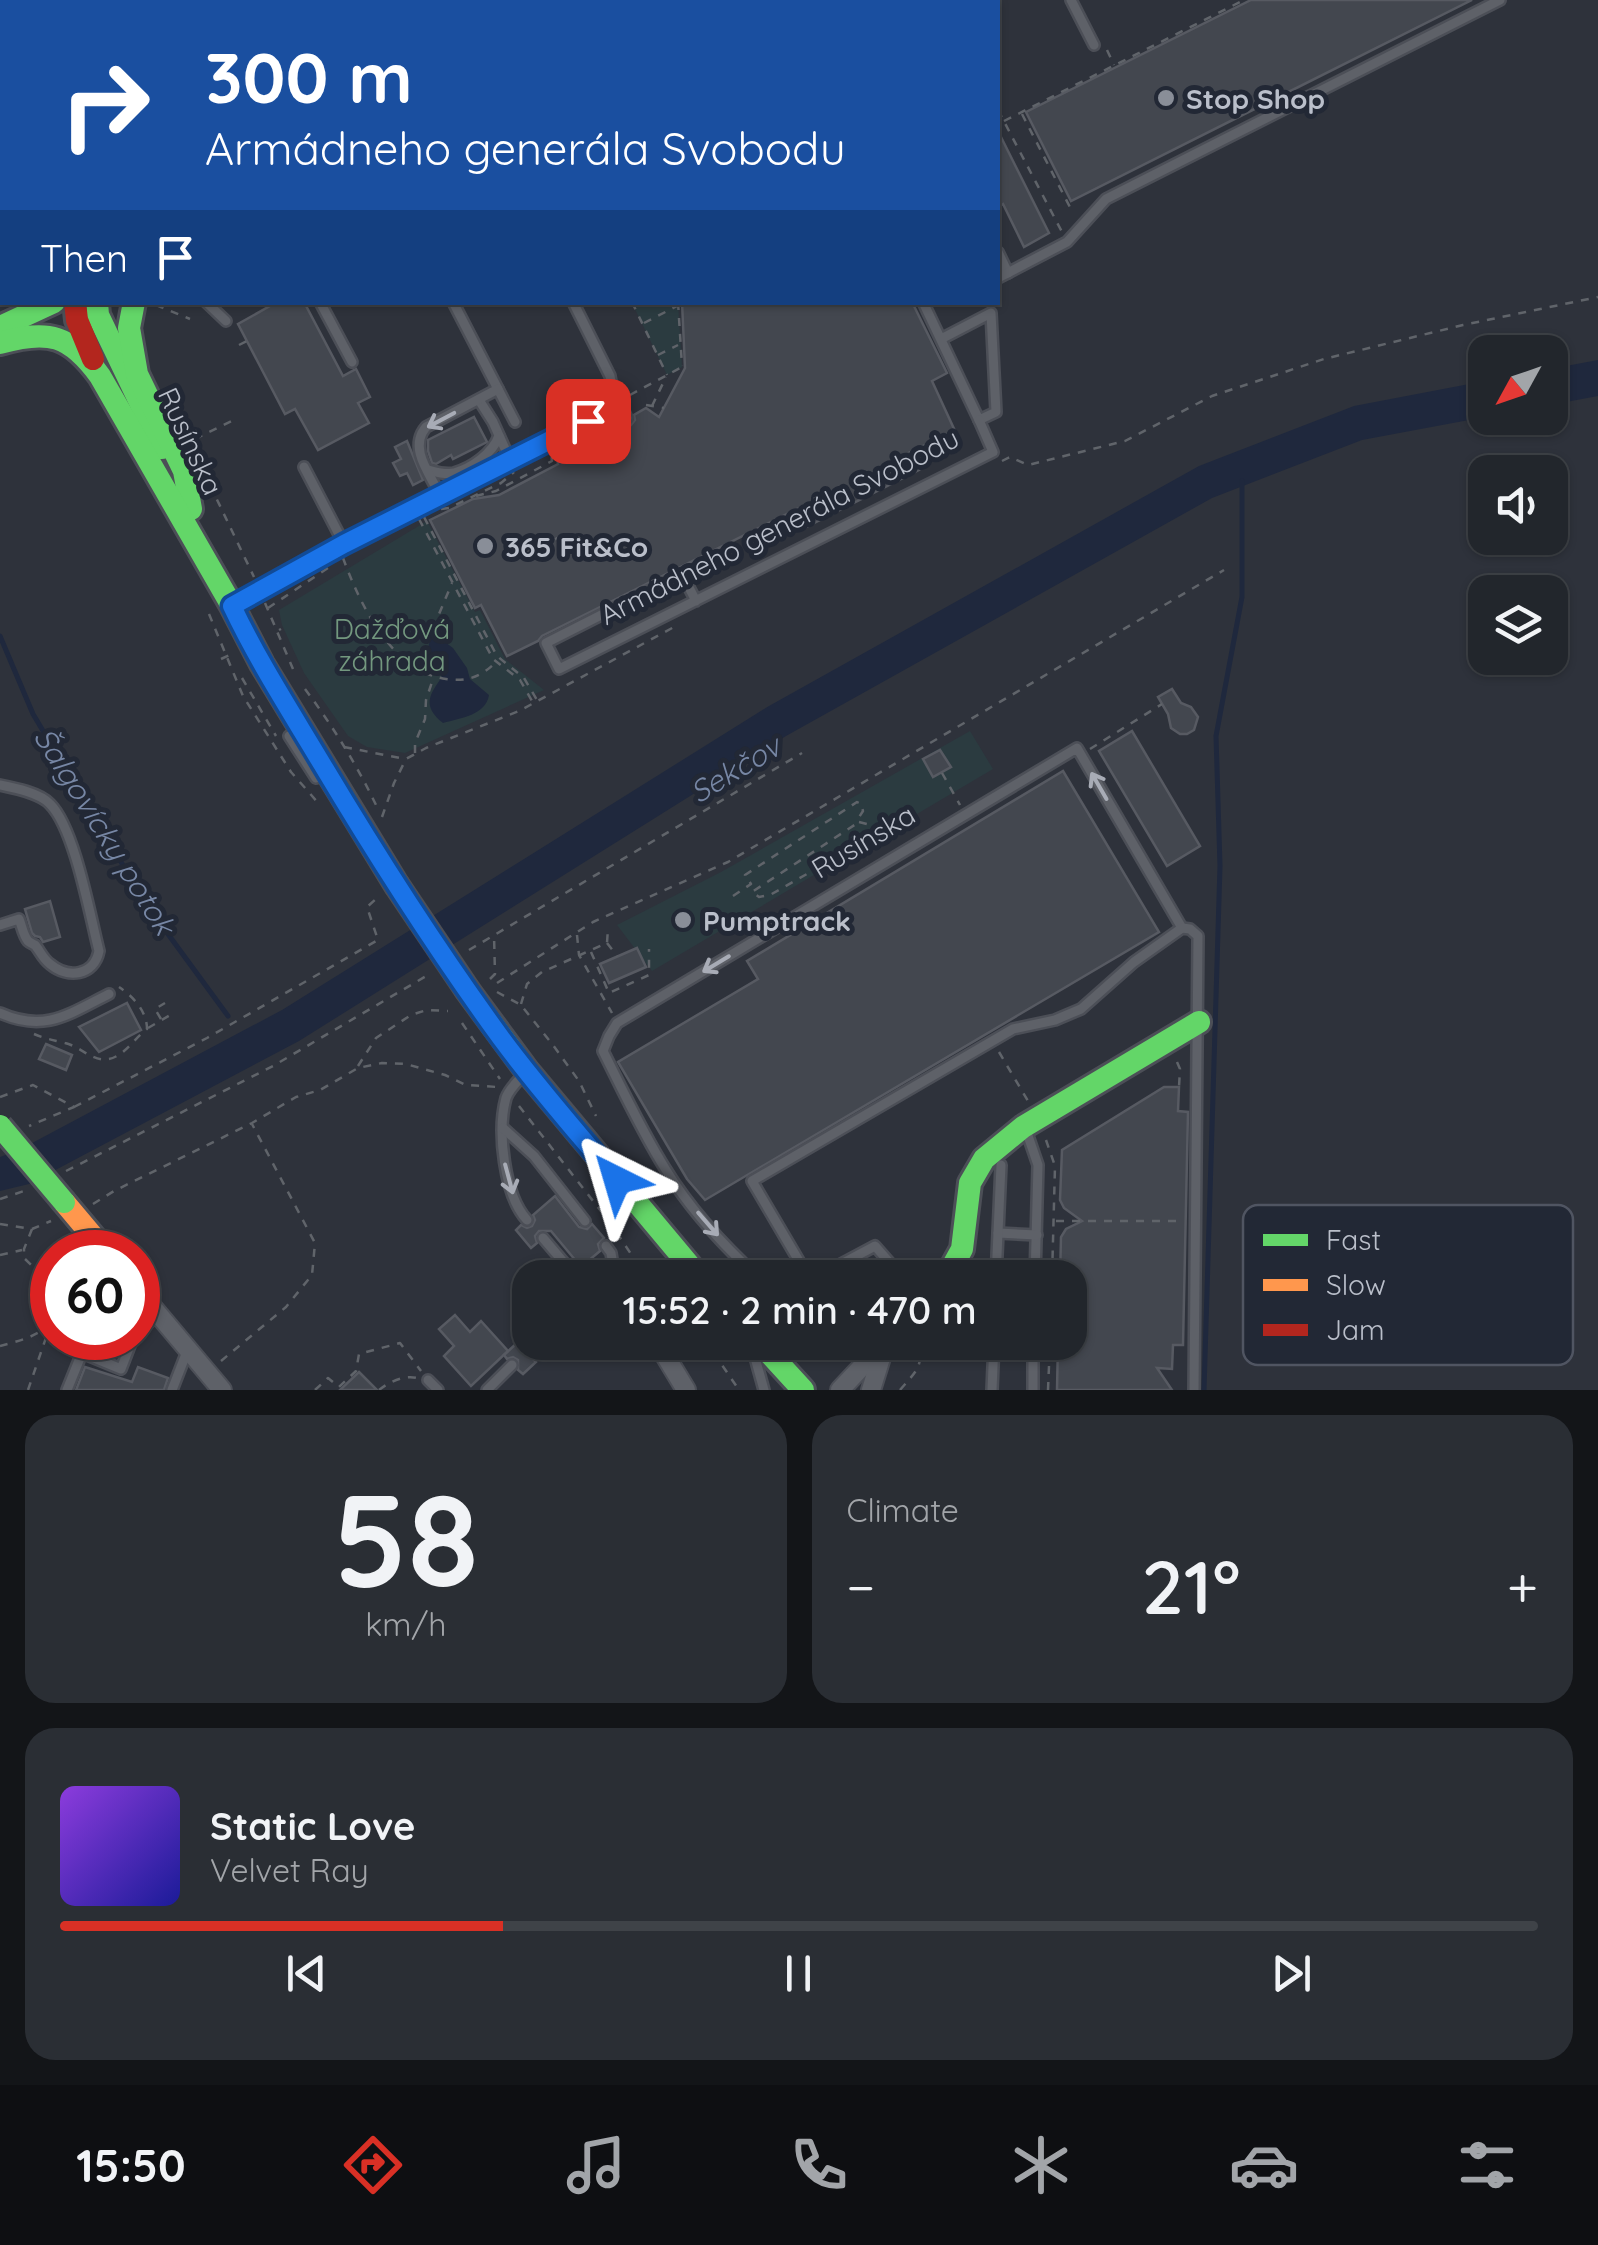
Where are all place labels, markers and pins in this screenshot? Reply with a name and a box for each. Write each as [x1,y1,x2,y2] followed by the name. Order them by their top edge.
[1186,81,1325,116] place label: Stop Shop
[1155,87,1177,109] marker: Stop Shop
[546,379,631,464] pin
[505,529,648,564] place label: 365 Fit&Co
[474,535,496,557] marker: 365 Fit&Co
[703,903,851,938] place label: Pumptrack
[672,909,694,931] marker: Pumptrack

